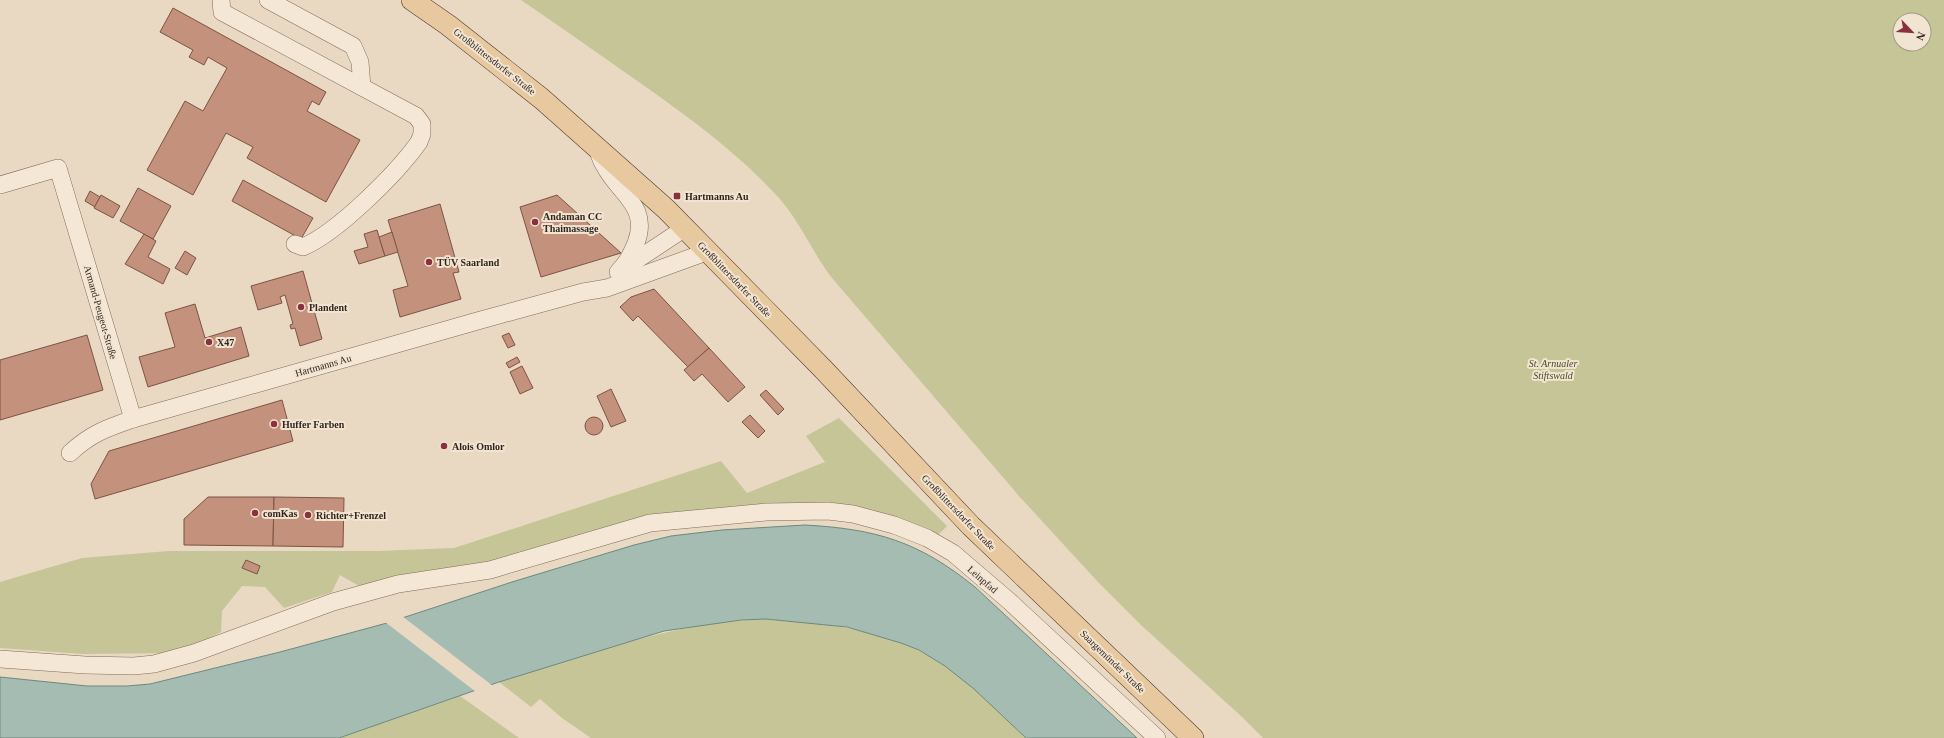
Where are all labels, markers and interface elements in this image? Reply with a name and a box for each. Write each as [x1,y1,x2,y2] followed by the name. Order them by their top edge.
[1892,12,1932,52] north arrow
[452,26,538,97] street label: Großblittersdorfer Straße
[1914,30,1928,42] text: N
[672,191,682,201] marker: Hartmanns Au
[685,191,749,202] place label: Hartmanns Au
[543,211,602,234] place label: Andaman CC Thaimassage
[530,217,540,227] marker: Andaman CC Thaimassage
[696,239,774,320] street label: Großblittersdorfer Straße
[437,256,500,268] place label: TÜV Saarland
[424,257,434,267] marker: TÜV Saarland
[82,264,119,361] street label: Armand-Peugeot-Straße
[296,302,306,312] marker: Plandent
[309,302,348,313] place label: Plandent
[204,337,214,347] marker: X47
[217,337,234,348] place label: X47
[294,352,353,379] street label: Hartmanns Au
[1529,358,1577,381] park label: St. Arnualer Stiftswald
[269,419,279,429] marker: Huffer Farben
[282,419,345,430] place label: Huffer Farben
[439,441,449,451] marker: Alois Omlor
[452,441,505,452] place label: Alois Omlor
[920,472,998,553] street label: Großblittersdorfer Straße
[250,508,260,518] marker: comKas
[263,508,298,519] place label: comKas
[303,510,313,520] marker: Richter+Frenzel
[316,510,386,521] place label: Richter+Frenzel
[965,563,1000,595] street label: Leinpfad
[1078,628,1148,695] street label: Saargemünder Straße

